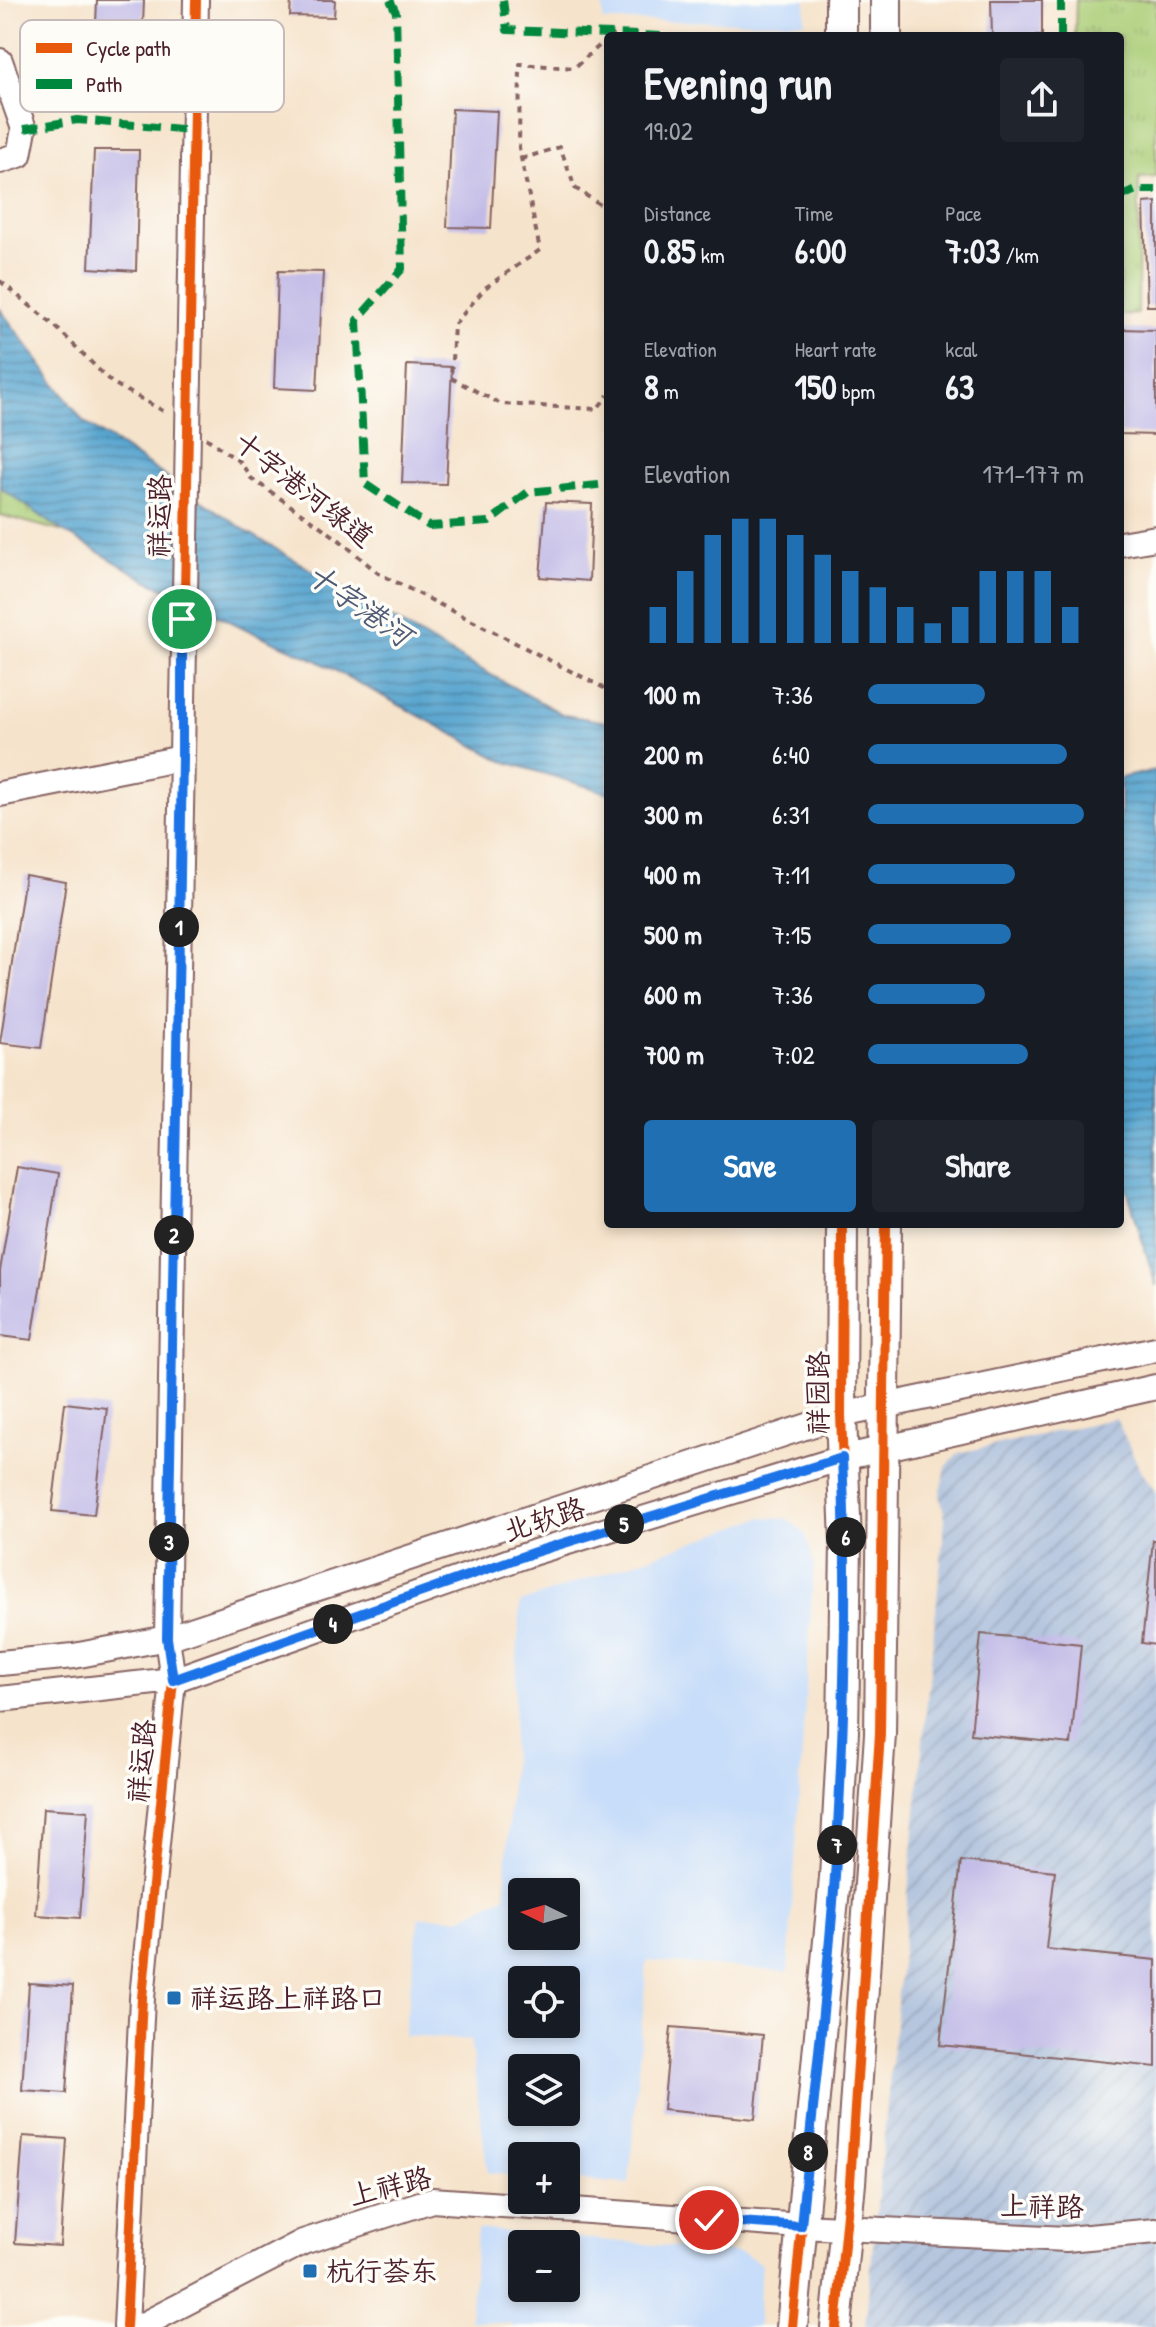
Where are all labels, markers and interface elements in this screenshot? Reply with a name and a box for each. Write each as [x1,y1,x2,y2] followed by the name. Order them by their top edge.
[20,20,284,112] legend
[86,33,170,63] text: Cycle path
[644,53,832,113] text: Evening run
[1000,58,1084,142] button: share
[86,69,122,99] text: Path
[644,113,693,148] text: 19:02
[644,198,711,228] text: Distance
[795,198,834,228] text: Time
[945,198,982,228] text: Pace
[644,228,696,274] text: 0.85
[795,228,847,274] text: 6:00
[945,228,1001,274] text: 7:03
[696,240,725,270] text: km
[1001,240,1039,270] text: /km
[644,334,717,364] text: Elevation
[795,334,877,364] text: Heart rate
[945,334,977,364] text: kcal
[644,364,659,410] text: 8
[795,364,837,410] text: 150
[945,364,974,410] text: 63
[659,376,679,406] text: m
[837,376,875,406] text: bpm
[226,422,382,556] street label: 十字港河绿道
[644,456,730,491] text: Elevation
[982,456,1084,491] text: 171–177 m
[139,474,179,558] street label: 祥运路
[299,553,424,658] water label: 十字港河
[148,585,216,653] pin
[160,597,204,641] icon: arrive
[644,677,700,712] text: 100 m
[772,677,813,712] text: 7:36
[644,737,703,772] text: 200 m
[772,737,810,772] text: 6:40
[644,797,703,832] text: 300 m
[772,797,810,832] text: 6:31
[644,857,701,892] text: 400 m
[772,857,810,892] text: 7:11
[159,907,199,947] pin: 1
[175,912,183,942] text: 1
[644,917,702,952] text: 500 m
[772,917,811,952] text: 7:15
[644,977,701,1012] text: 600 m
[772,977,813,1012] text: 7:36
[644,1037,704,1072] text: 700 m
[772,1037,815,1072] text: 7:02
[644,1120,856,1212] button: Save
[872,1120,1084,1212] button: Share
[154,1215,194,1255] pin: 2
[169,1220,179,1250] text: 2
[799,1351,837,1435] street label: 祥园路
[498,1488,590,1550] street label: 北软路
[604,1504,644,1544] pin: 5
[619,1509,629,1539] text: 5
[826,1517,866,1557] pin: 6
[149,1522,189,1562] pin: 3
[842,1522,850,1552] text: 6
[164,1527,174,1557] text: 3
[313,1604,353,1644] pin: 4
[329,1609,337,1639] text: 4
[118,1717,164,1805] street label: 祥运路
[817,1825,857,1865] pin: 7
[832,1830,842,1860] text: 7
[508,1878,580,1950] north arrow
[508,1878,580,2302] map controls
[508,1966,580,2038] button: locate
[190,1979,386,2017] place label: 祥运路上祥路口
[165,1989,183,2007] marker: 祥运路上祥路口
[508,2054,580,2126] button: layers
[788,2132,828,2172] pin: 8
[803,2137,813,2167] text: 8
[508,2142,580,2214] button: +
[345,2157,435,2215] street label: 上祥路
[675,2186,743,2254] pin
[1000,2186,1084,2226] street label: 上祥路
[687,2198,731,2242] icon: check
[508,2230,580,2302] button: −
[326,2252,438,2290] place label: 杭行荟东
[301,2262,319,2280] marker: 杭行荟东

